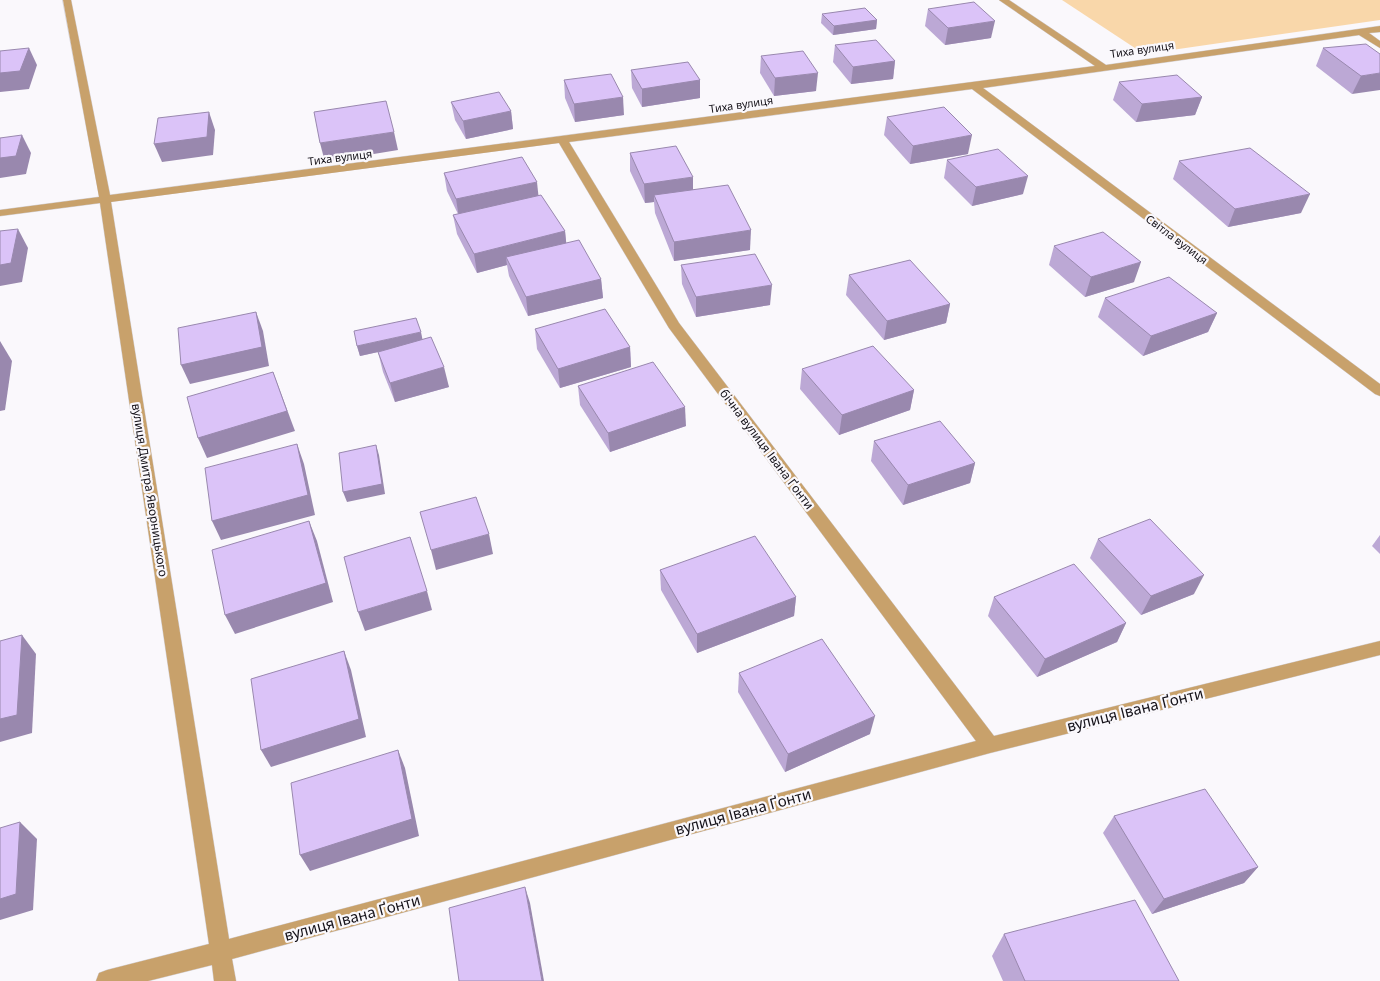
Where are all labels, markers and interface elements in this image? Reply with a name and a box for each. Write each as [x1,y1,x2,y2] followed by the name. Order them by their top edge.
[1109,37,1175,61] street label: Тиха вулиця
[708,92,774,116] street label: Тиха вулиця
[307,146,373,168] street label: Тиха вулиця
[1143,211,1211,267] street label: Світла вулиця
[716,385,818,513] street label: бічна вулиця Івана Ґонти
[128,402,172,578] street label: вулиця Дмитра Яворницького
[1065,682,1205,736] street label: вулиця Івана Ґонти
[673,783,813,839] street label: вулиця Івана Ґонти
[282,889,422,945] street label: вулиця Івана Ґонти

